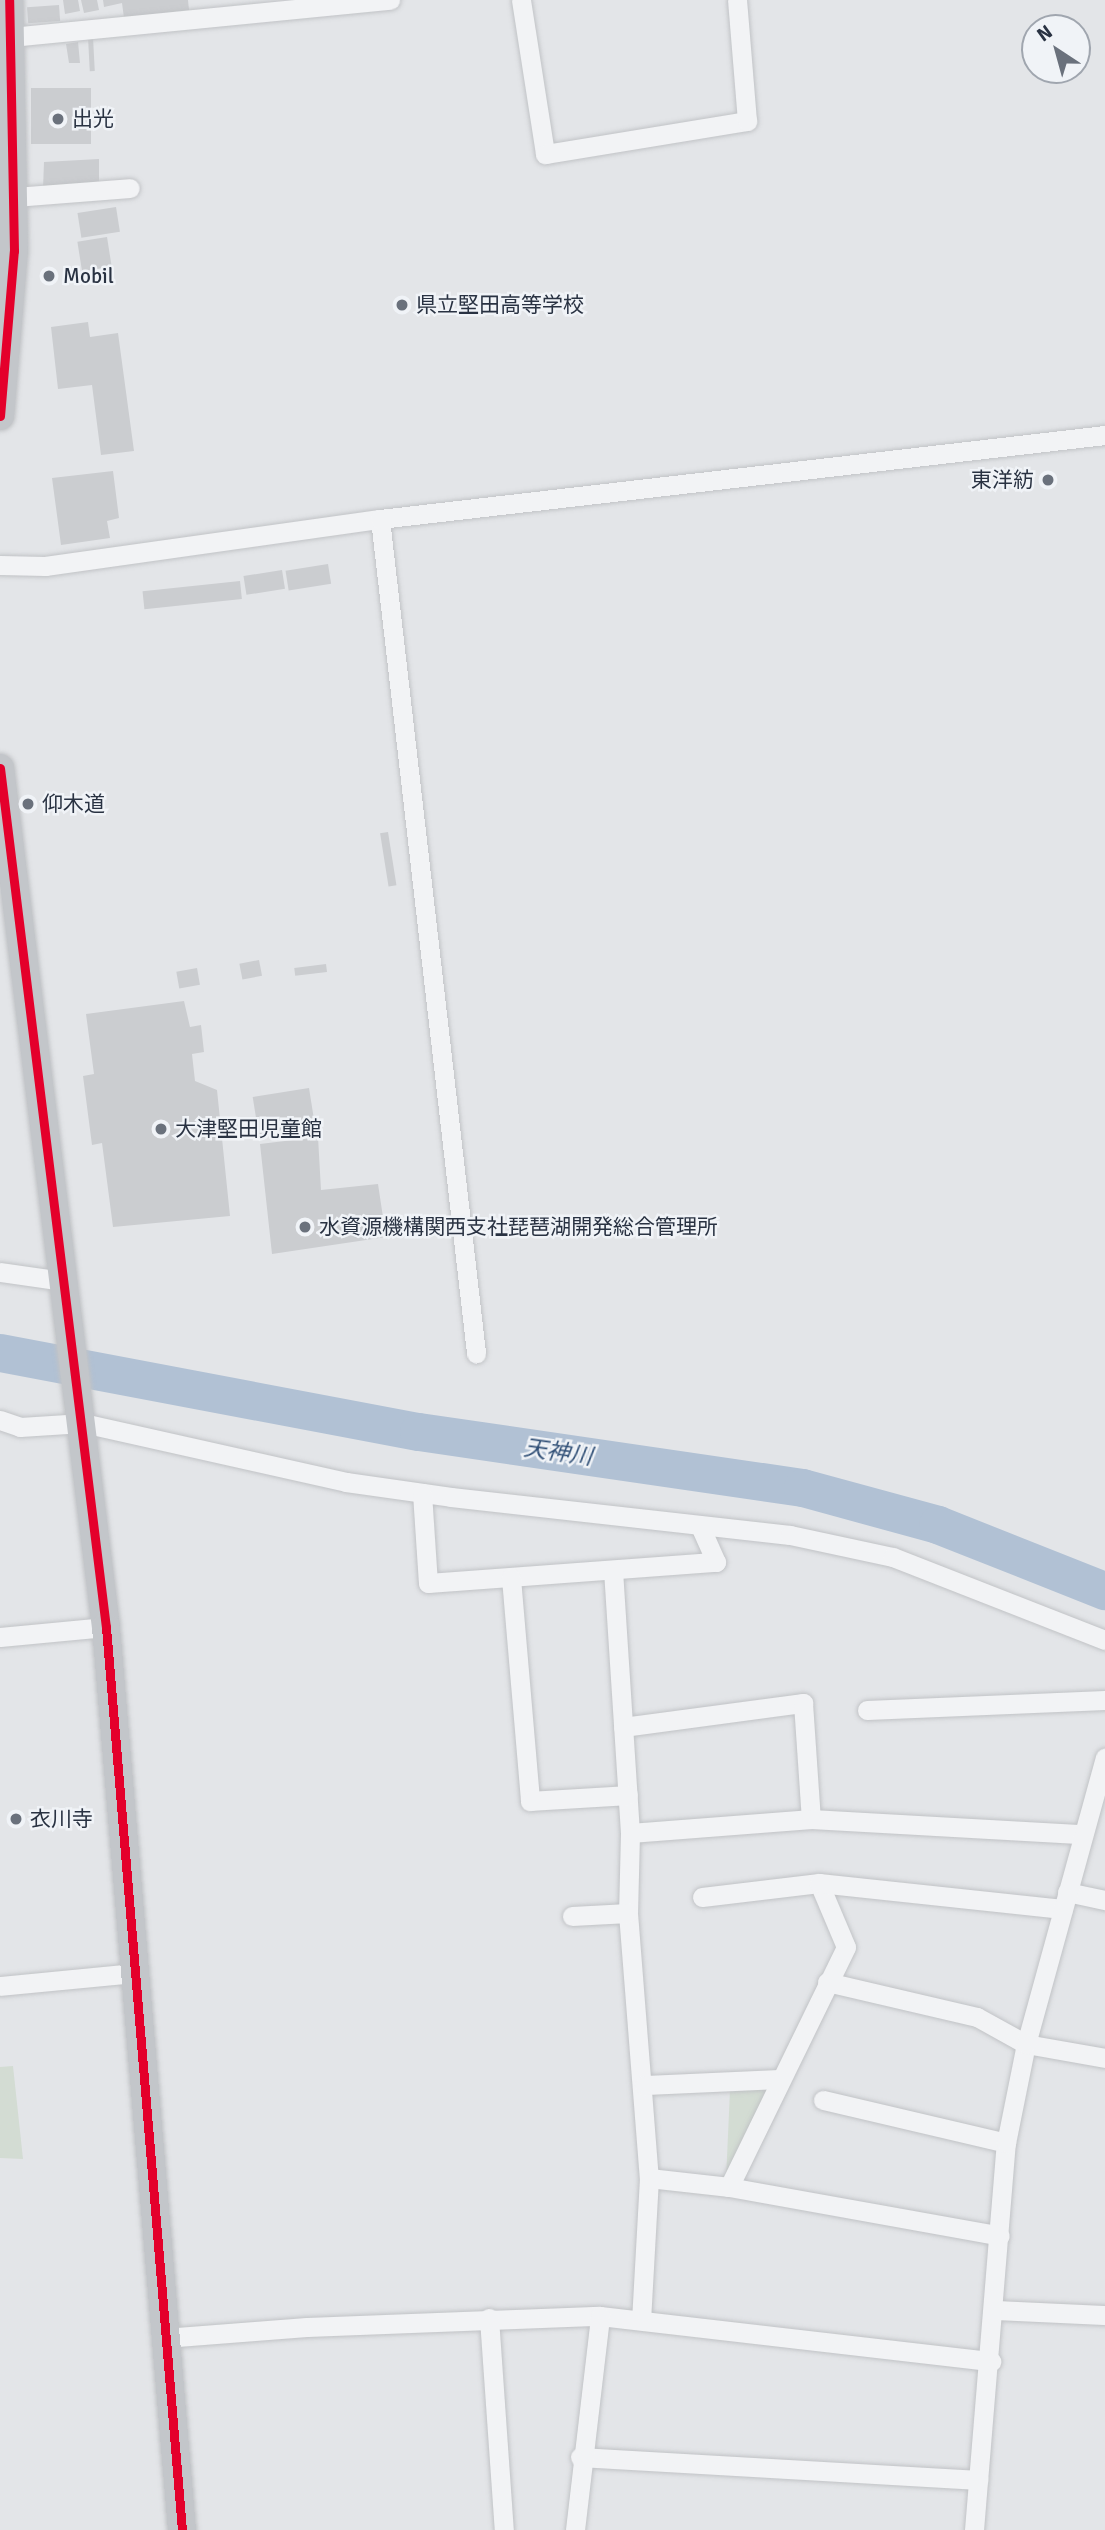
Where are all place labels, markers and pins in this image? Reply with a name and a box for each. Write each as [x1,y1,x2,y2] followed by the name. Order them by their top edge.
[72,106,114,132] place label: 出光
[50,111,66,127] marker: 出光
[63,263,114,289] place label: Mobil
[41,268,57,284] marker: Mobil
[416,292,584,318] place label: 県立堅田高等学校
[394,297,410,313] marker: 県立堅田高等学校
[971,467,1034,493] place label: 東洋紡
[1040,472,1056,488] marker: 東洋紡
[42,791,105,817] place label: 仰木道
[20,796,36,812] marker: 仰木道
[175,1116,322,1142] place label: 大津堅田児童館
[153,1121,169,1137] marker: 大津堅田児童館
[319,1214,718,1240] place label: 水資源機構関西支社琵琶湖開発総合管理所
[297,1219,313,1235] marker: 水資源機構関西支社琵琶湖開発総合管理所
[30,1806,93,1832] place label: 衣川寺
[8,1811,24,1827] marker: 衣川寺

